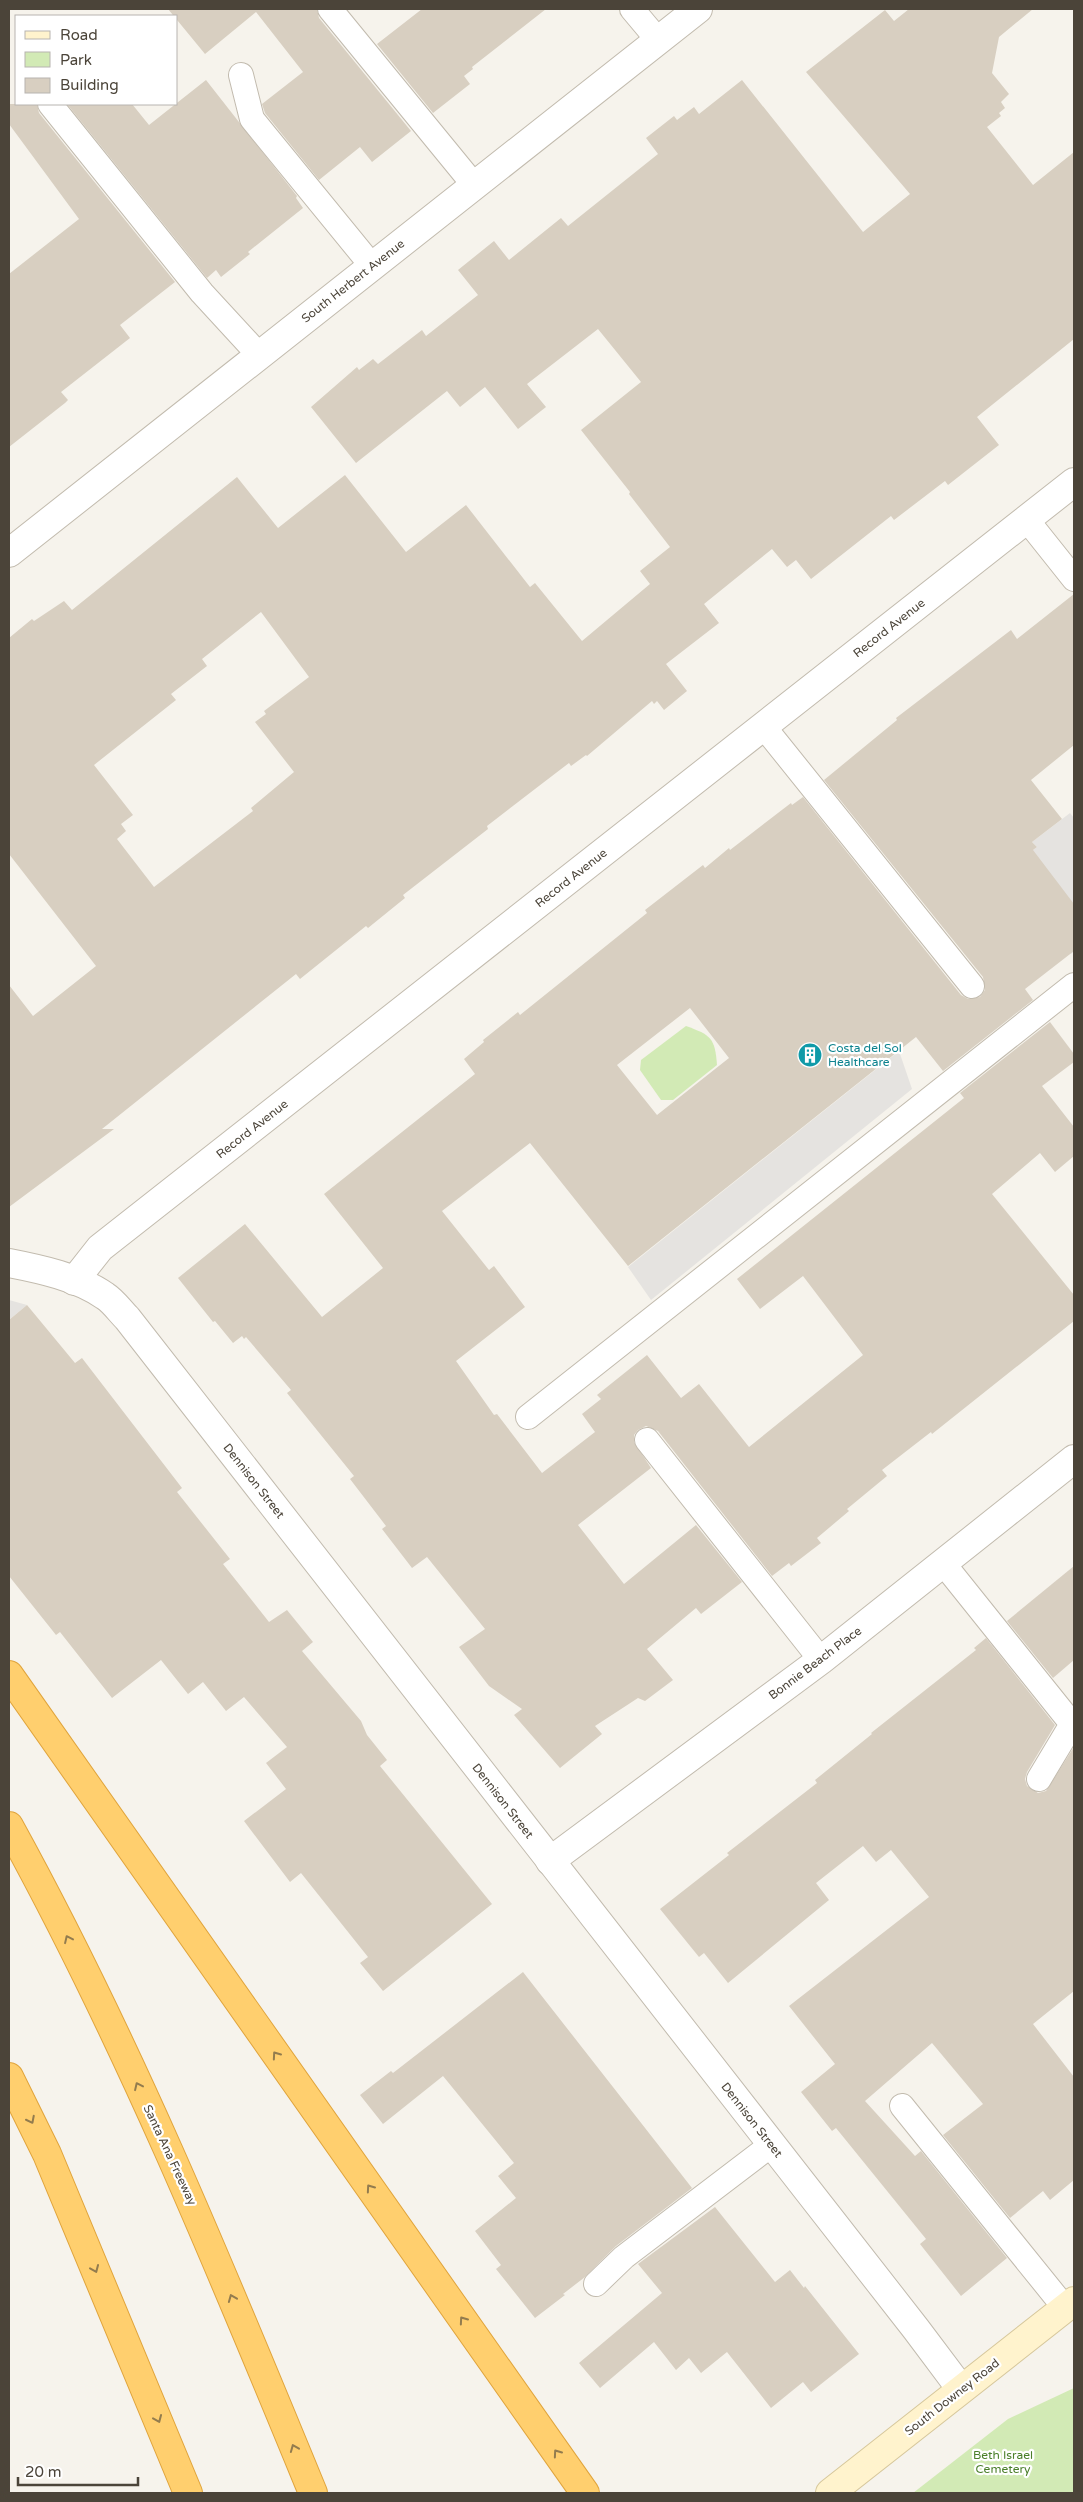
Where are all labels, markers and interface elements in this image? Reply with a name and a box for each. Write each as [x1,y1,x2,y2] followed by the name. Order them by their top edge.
[15,15,178,105] legend
[60,26,98,44] text: Road
[60,51,92,69] text: Park
[60,76,119,94] text: Building
[299,236,407,326] street label: South Herbert Avenue
[850,596,928,660] street label: Record Avenue
[532,846,610,910] street label: Record Avenue
[828,1041,902,1069] place label: Costa del Sol Healthcare
[797,1042,823,1068] building icon: Costa del Sol Healthcare
[213,1097,291,1161] street label: Record Avenue
[220,1441,288,1521] street label: Dennison Street
[766,1623,864,1702] street label: Bonnie Beach Place
[469,1761,537,1841] street label: Dennison Street
[64,1935,74,1944] one-way arrow
[273,2051,282,2061] one-way arrow
[718,2080,786,2160] street label: Dennison Street
[133,2082,144,2091] one-way arrow
[141,2103,200,2208] street label: Santa Ana Freeway
[24,2115,35,2124] one-way arrow
[367,2184,376,2193] one-way arrow
[89,2264,100,2273] one-way arrow
[228,2294,239,2303] one-way arrow
[460,2317,469,2326] one-way arrow
[902,2356,1002,2438] street label: South Downey Road
[151,2414,162,2423] one-way arrow
[290,2444,301,2453] one-way arrow
[973,2448,1033,2476] park label: Beth Israel Cemetery
[554,2450,563,2459] one-way arrow
[18,2454,138,2486] scale bar
[25,2463,62,2481] text: 20 m

